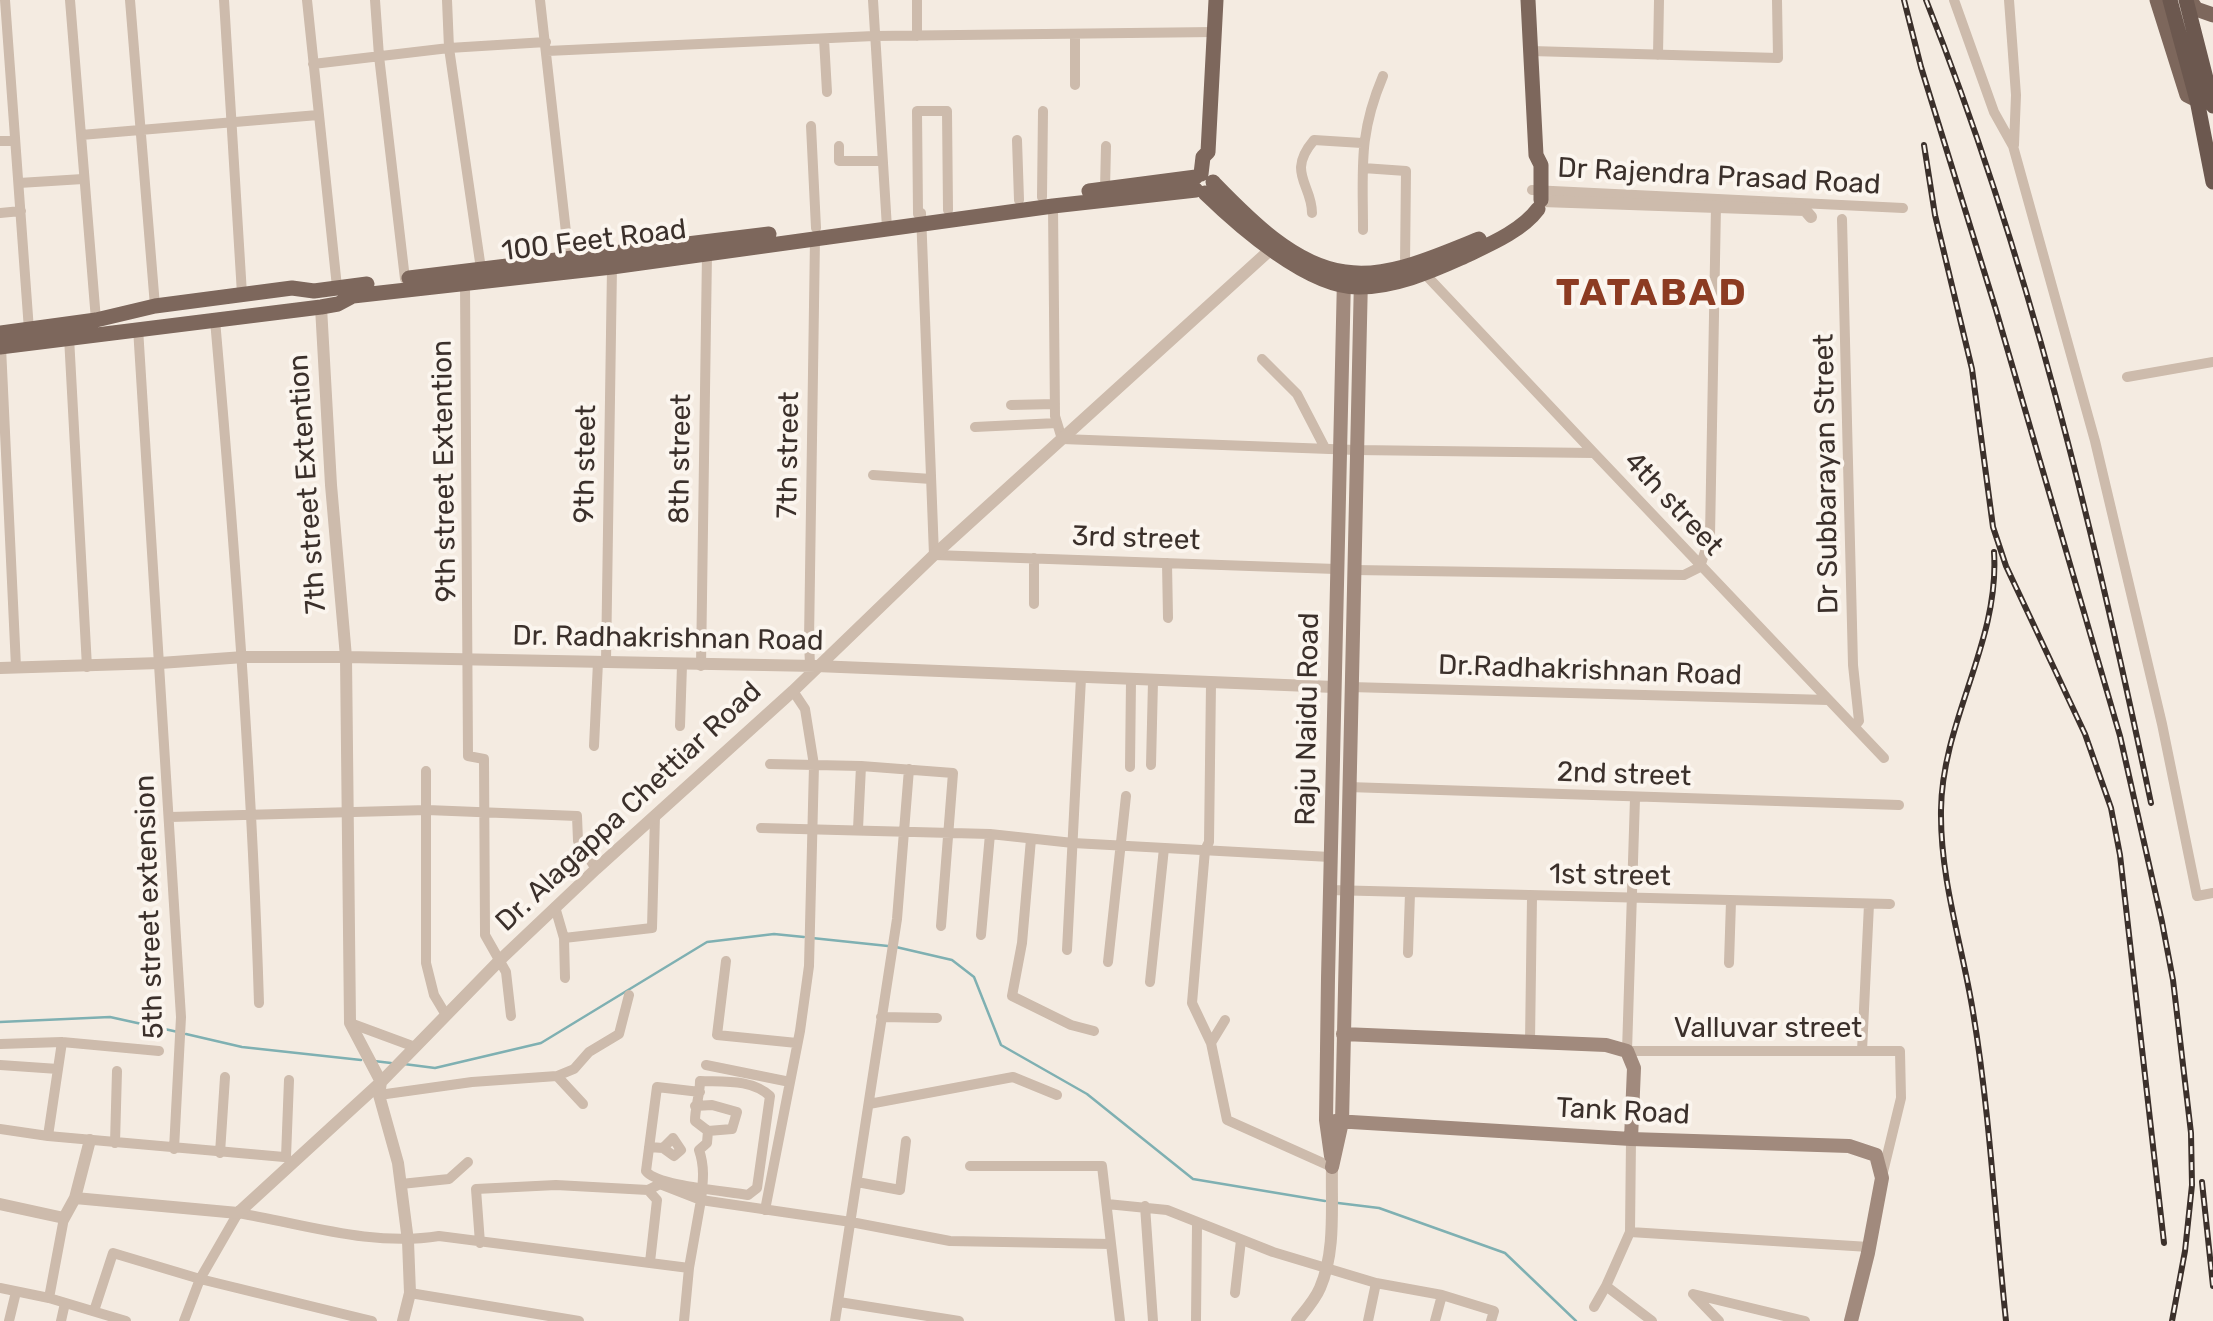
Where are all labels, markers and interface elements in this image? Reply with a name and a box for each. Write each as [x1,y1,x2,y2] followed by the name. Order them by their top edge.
[1557,152,1881,202] street label: Dr Rajendra Prasad Road
[500,213,688,269] street label: 100 Feet Road
[1556,271,1748,317] district label: TATABAD
[1808,333,1846,615] street label: Dr Subbarayan Street
[426,340,464,602] street label: 9th street Extention
[282,353,334,615] street label: 7th street Extention
[771,391,807,519] street label: 7th street
[663,393,699,525] street label: 8th street
[568,404,604,524] street label: 9th steet
[1616,445,1730,563] street label: 4th street
[1071,520,1201,558] street label: 3rd street
[1289,612,1327,826] street label: Raju Naidu Road
[512,619,824,659] street label: Dr. Radhakrishnan Road
[1437,649,1743,693] street label: Dr.Radhakrishnan Road
[489,675,769,939] street label: Dr. Alagappa Chettiar Road
[1556,756,1692,794] street label: 2nd street
[129,774,171,1040] street label: 5th street extension
[1549,858,1671,894] street label: 1st street
[1674,1012,1862,1046] street label: Valluvar street
[1555,1092,1691,1132] street label: Tank Road

